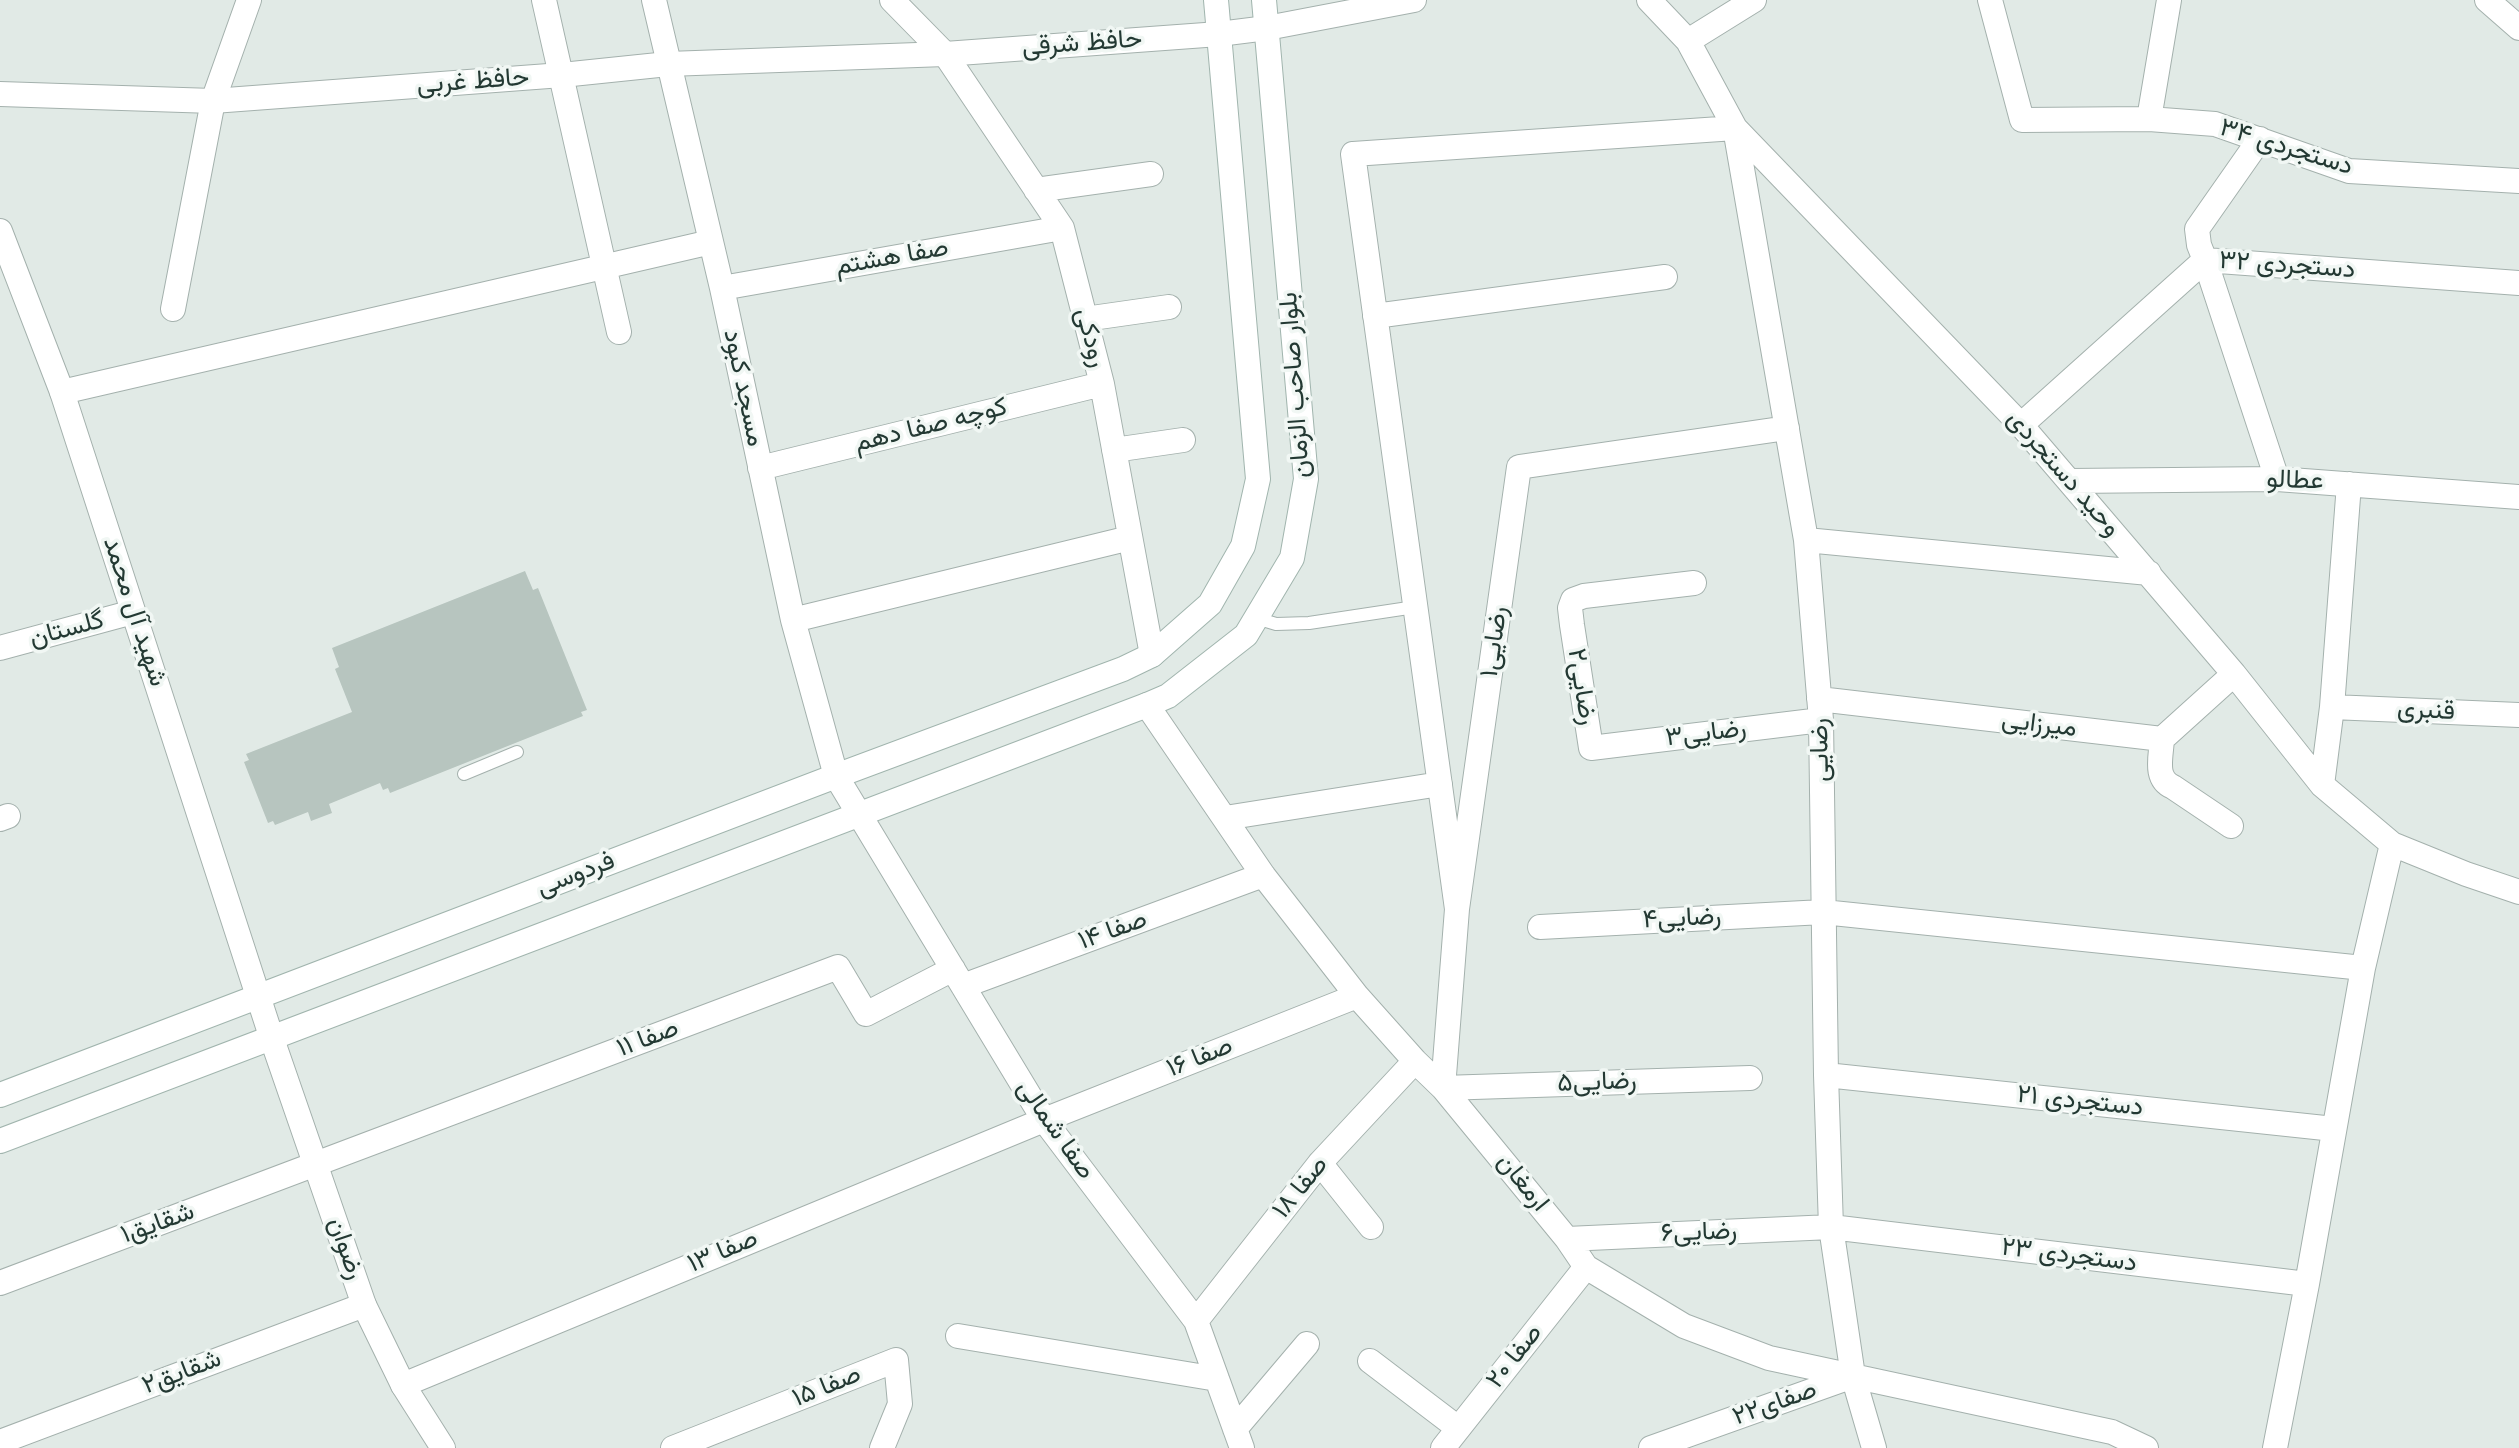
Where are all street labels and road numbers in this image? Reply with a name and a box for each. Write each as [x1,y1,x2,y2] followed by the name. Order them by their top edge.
[1021,24,1143,64] street label: حافظ شرقی
[416,63,530,101] street label: حافظ غربی
[2216,113,2356,183] street label: دستجردی ۳۴
[833,233,951,283] street label: صفا هشتم
[2218,246,2356,286] street label: دستجردی ۳۲
[1274,291,1318,479] street label: بلوار صاحب الزمان
[1067,305,1113,371] street label: رودکی
[715,327,771,449] street label: مسجد کبود
[851,392,1011,460] street label: کوچه صفا دهم
[1999,404,2127,544] street label: وحید دستجردی
[2266,464,2324,498] street label: عطالو
[95,533,173,691] street label: شهید آل محمد
[1475,604,1515,680] street label: رضایی۱
[26,605,108,655] street label: گلستان
[1560,646,1602,728] street label: رضایی۲
[2396,694,2456,728] street label: قنبری
[2000,705,2078,745] street label: میرزایی
[1664,714,1748,754] street label: رضایی۳
[1805,718,1837,782] street label: رضایی
[532,846,620,904] street label: فردوسی
[1642,901,1722,937] street label: رضایی۴
[1074,904,1152,958] street label: صفا ۱۴
[613,1013,683,1065] street label: صفا ۱۱
[1162,1031,1238,1085] street label: صفا ۱۶
[1557,1066,1637,1100] street label: رضایی۵
[1009,1074,1101,1186] street label: صفا شمالی
[2015,1080,2145,1124] street label: دستجردی ۲۱
[1489,1148,1555,1218] street label: ارمغان
[1266,1150,1336,1226] street label: صفا ۱۸
[117,1196,199,1252] street label: شقایق۱
[320,1214,370,1284] street label: رضوان
[1660,1216,1738,1250] street label: رضایی۶
[683,1223,763,1281] street label: صفا ۱۳
[1999,1232,2139,1280] street label: دستجردی ۲۳
[1480,1319,1550,1395] street label: صفا ۲۰
[138,1344,226,1402] street label: شقایق۲
[788,1359,866,1415] street label: صفا ۱۵
[1729,1374,1821,1434] street label: صفای۲۲

